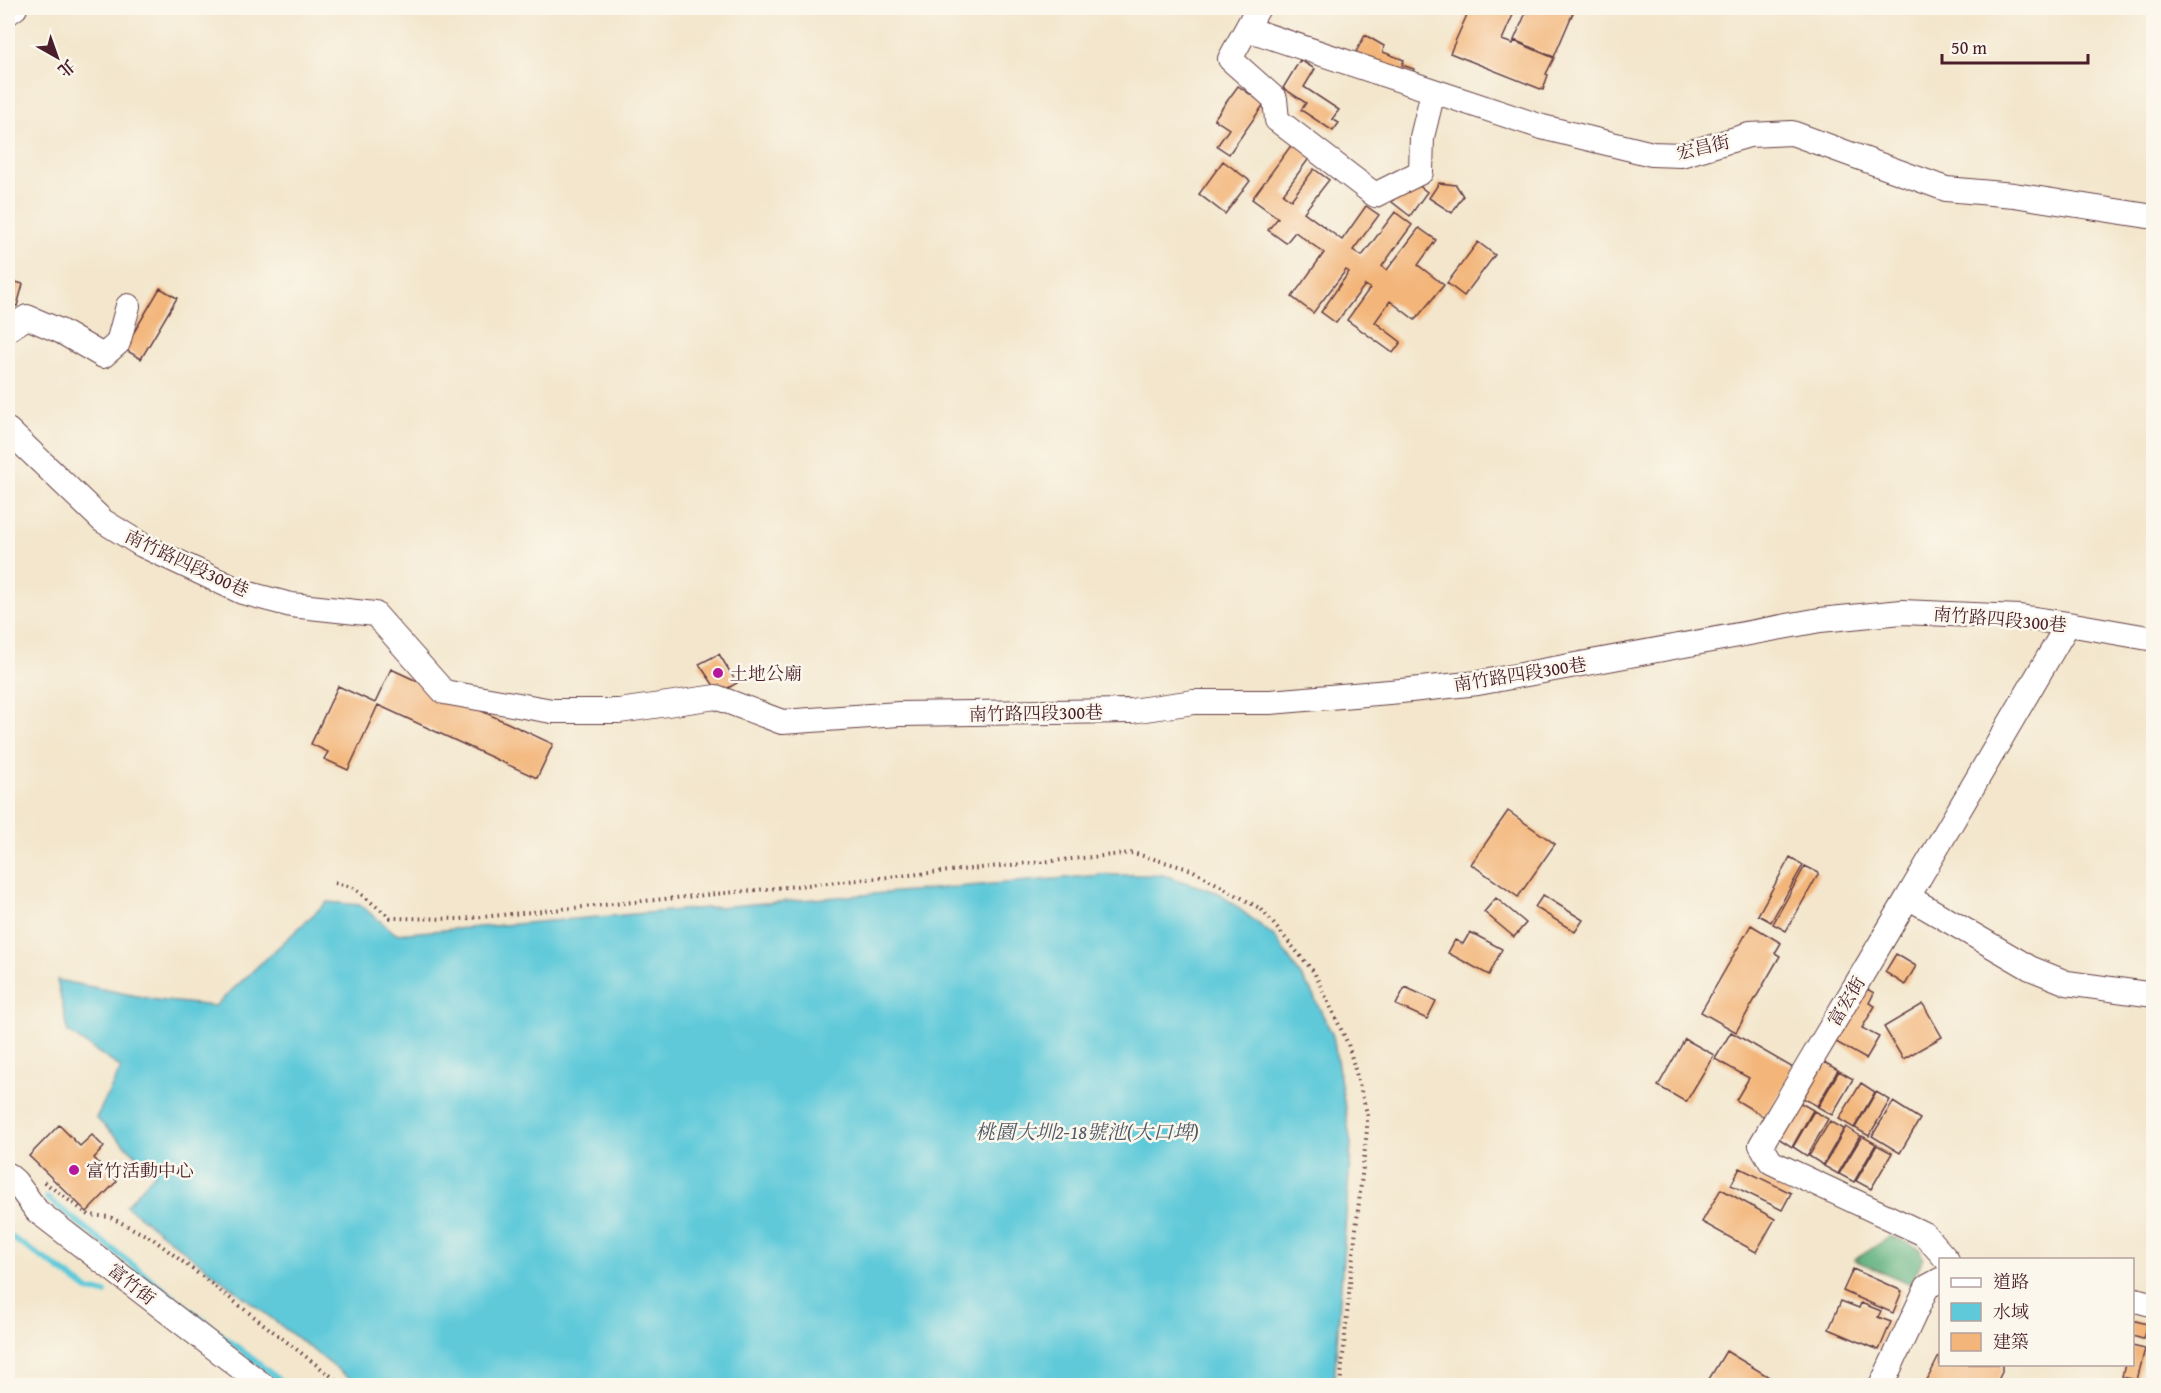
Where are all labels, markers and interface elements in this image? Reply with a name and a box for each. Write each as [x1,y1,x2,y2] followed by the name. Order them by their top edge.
[27,27,87,87] north arrow
[1942,27,2088,65] scale bar
[1951,34,1987,61] text: 50 m
[53,54,80,83] text: 北
[1674,128,1732,166] street label: 宏昌街
[121,522,253,604] street label: 南竹路四段300巷
[1932,600,2068,638] street label: 南竹路四段300巷
[1452,650,1588,698] street label: 南竹路四段300巷
[730,660,802,687] place label: 土地公廟
[711,666,725,680] marker: 土地公廟
[969,698,1103,728] street label: 南竹路四段300巷
[1821,971,1871,1031] street label: 富宏街
[975,1117,1199,1146] water label: 桃園大圳2-18號池(大口埤)
[86,1157,194,1184] place label: 富竹活動中心
[67,1163,81,1177] marker: 富竹活動中心
[102,1257,162,1311] street label: 富竹街
[1939,1258,2134,1366] legend
[1993,1268,2029,1295] text: 道路
[1993,1298,2029,1325] text: 水域
[1993,1328,2029,1355] text: 建築

